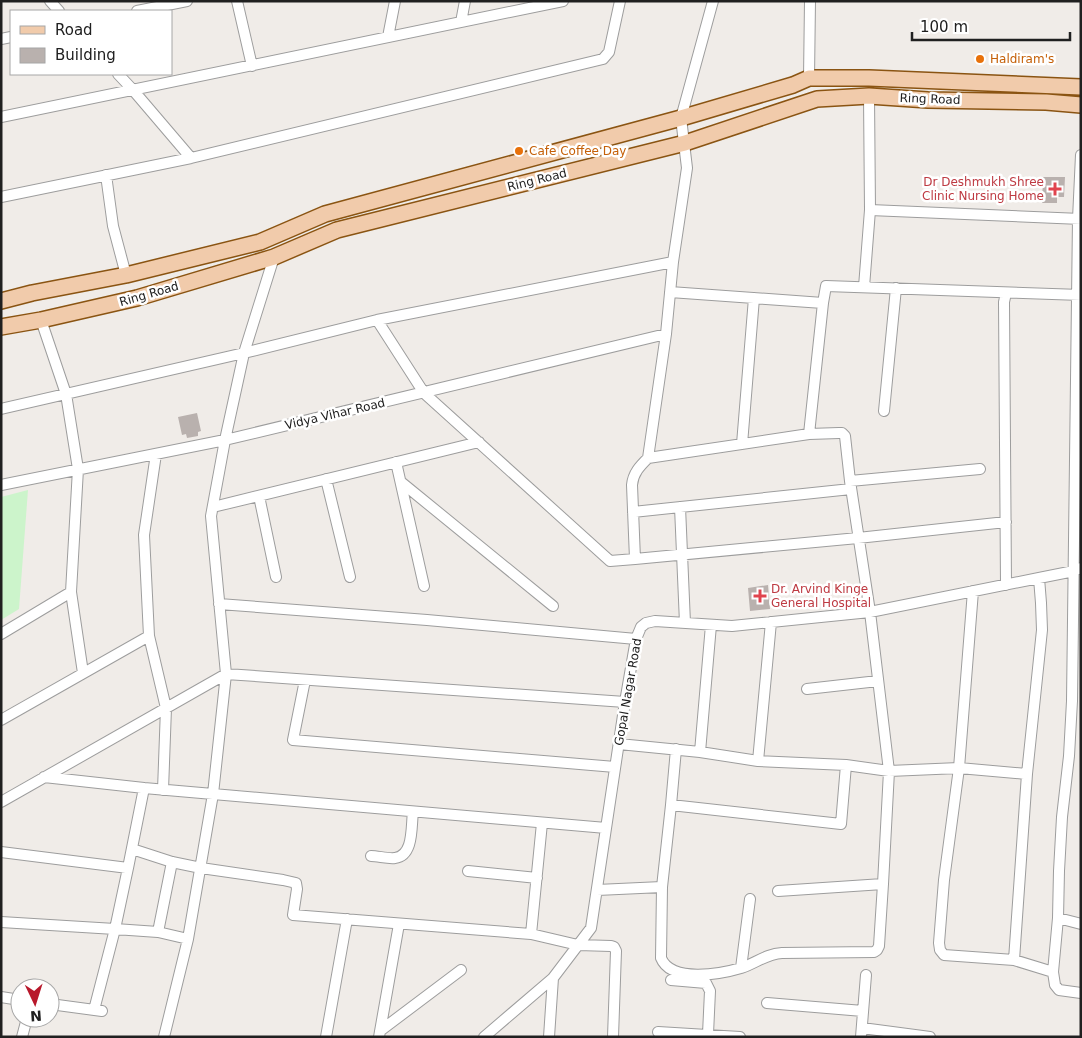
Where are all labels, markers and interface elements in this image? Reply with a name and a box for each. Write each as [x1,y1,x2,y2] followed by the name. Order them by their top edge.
[10,10,172,75] legend
[912,10,1070,42] scale bar
[920,18,968,36] text: 100 m
[55,21,93,39] text: Road
[55,46,116,64] text: Building
[990,52,1054,66] place label: Haldiram's
[974,53,986,65] marker: Haldiram's
[899,91,961,107] street label: Ring Road
[529,144,626,158] place label: Cafe Coffee Day
[513,145,525,157] marker: Cafe Coffee Day
[506,166,568,194] street label: Ring Road
[922,175,1044,203] place label: Dr Deshmukh Shree Clinic Nursing Home
[1048,182,1062,196] marker: Dr Deshmukh Shree Clinic Nursing Home
[118,279,180,309] street label: Ring Road
[284,396,386,432] street label: Vidya Vihar Road
[771,582,871,610] place label: Dr. Arvind Kinge General Hospital
[753,589,767,603] marker: Dr. Arvind Kinge General Hospital
[612,637,644,747] street label: Gopal Nagar Road
[10,978,60,1028] north arrow
[30,1008,42,1024] text: N

